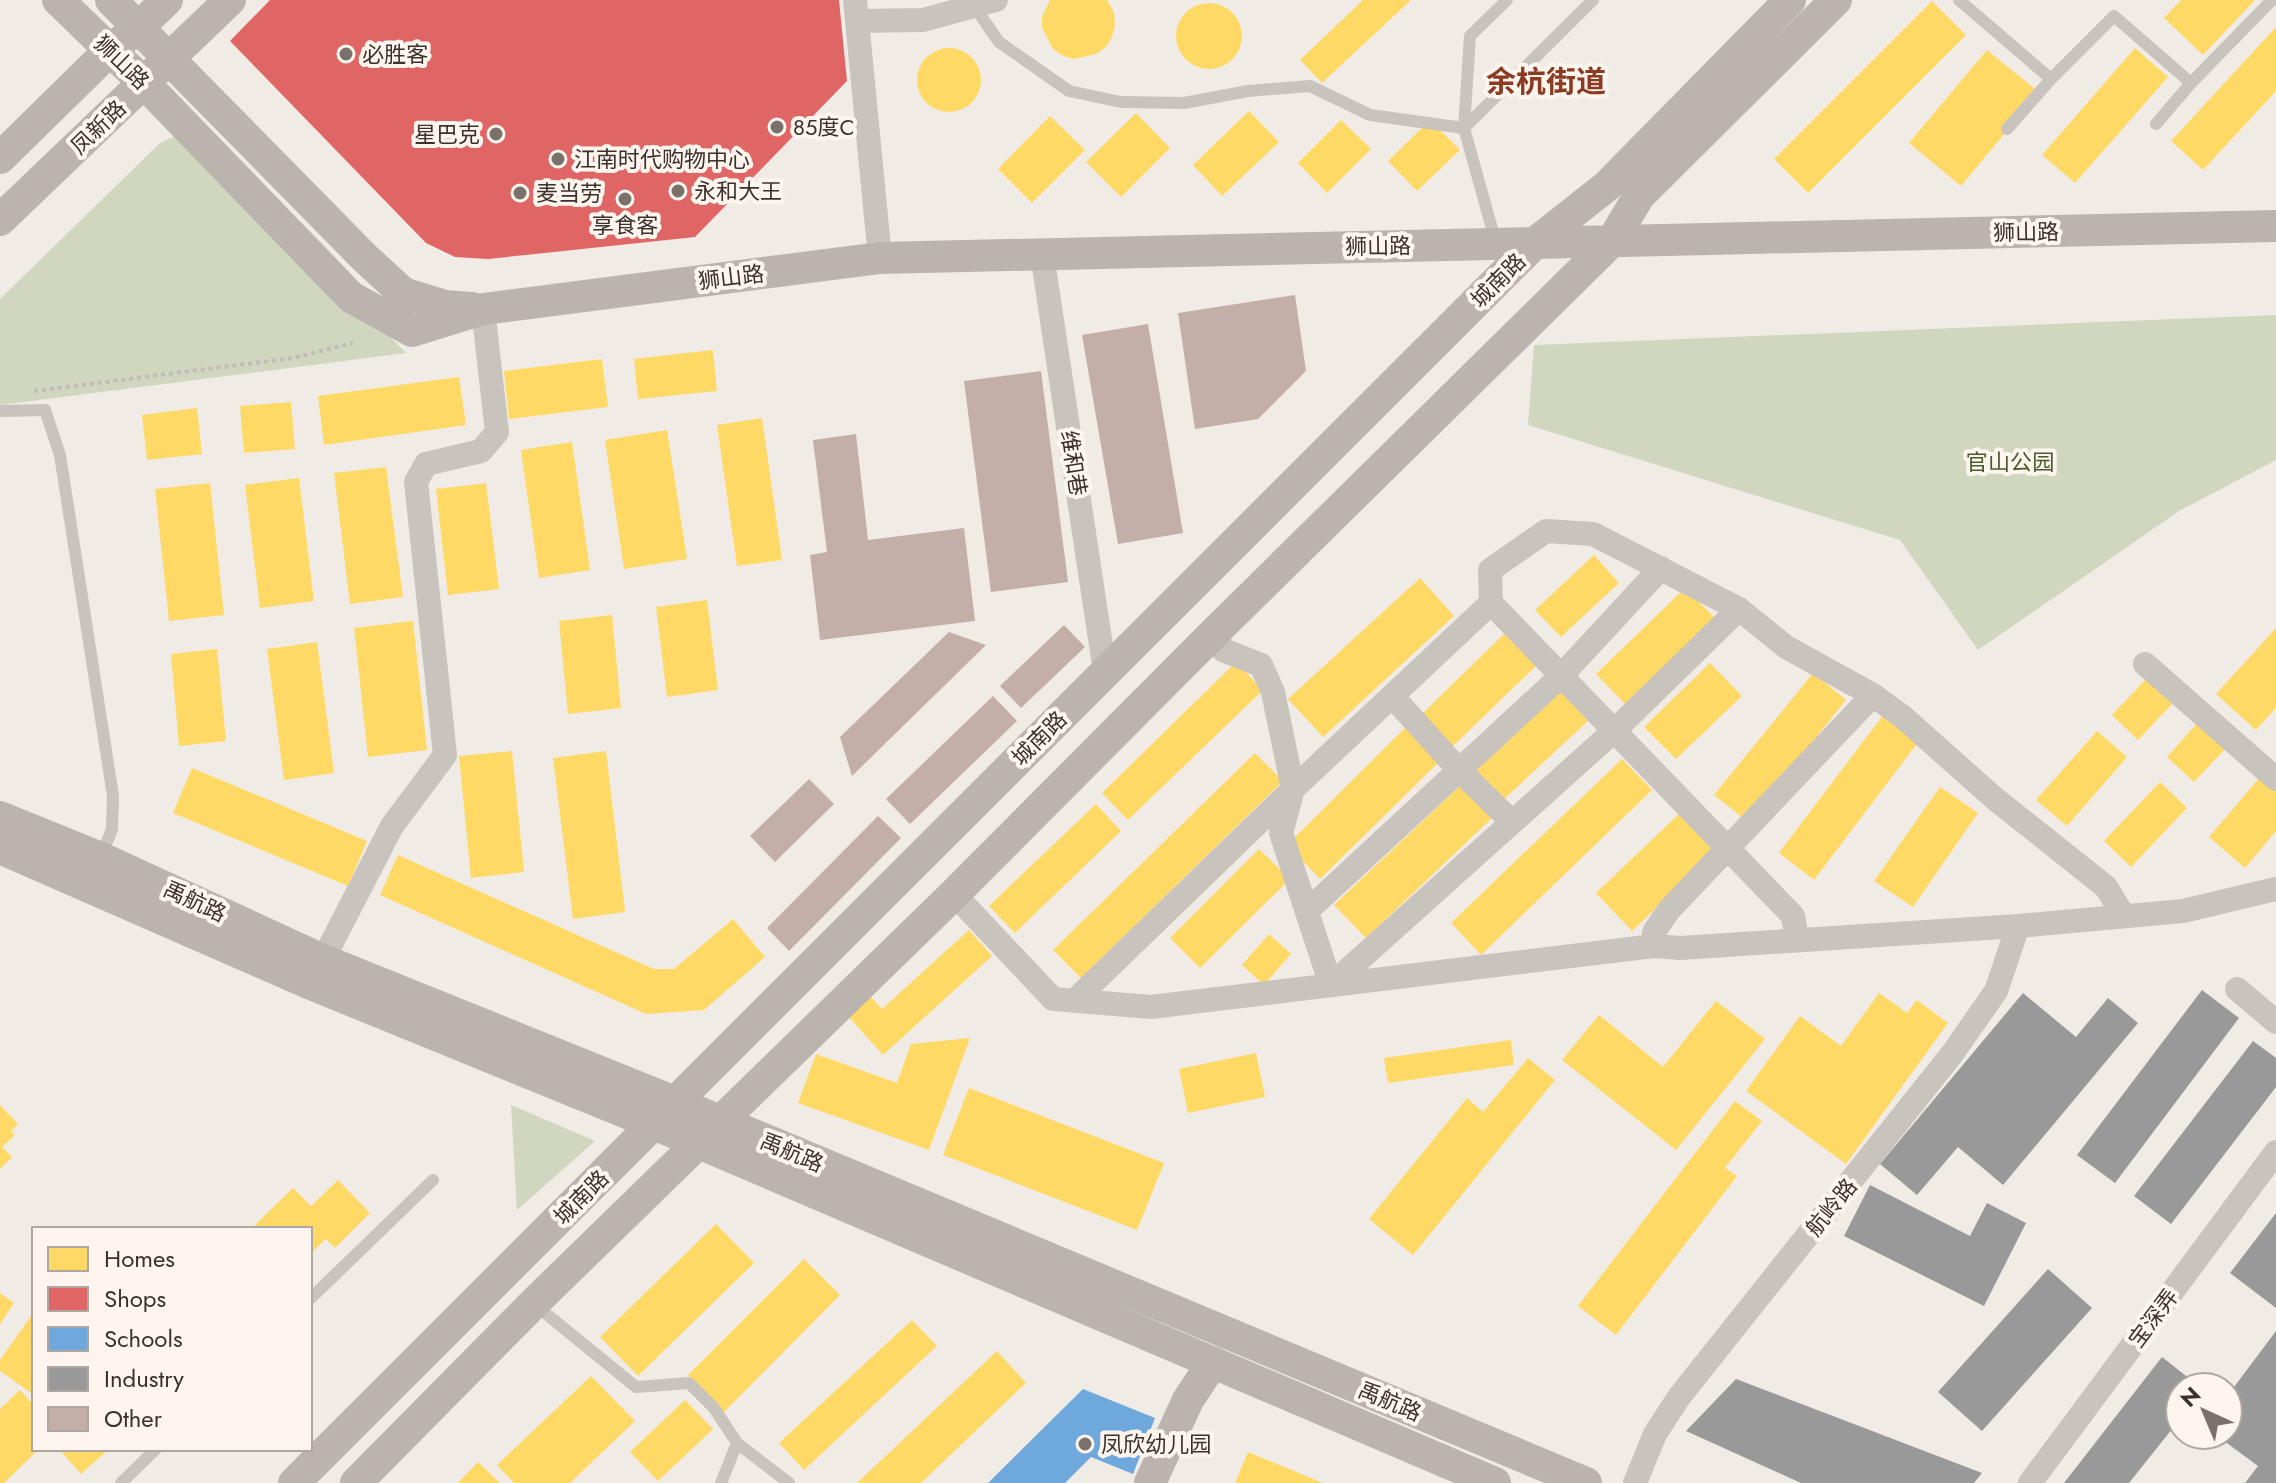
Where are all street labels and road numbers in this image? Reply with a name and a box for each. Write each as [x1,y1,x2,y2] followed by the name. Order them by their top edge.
[87,28,157,96] street label: 狮山路
[63,93,133,161] street label: 凤新路
[1993,215,2059,249] street label: 狮山路
[1345,229,1411,263] street label: 狮山路
[1463,245,1533,315] street label: 城南路
[696,257,766,297] street label: 狮山路
[1053,428,1095,498] street label: 维和巷
[1004,703,1074,773] street label: 城南路
[158,873,232,929] street label: 禹航路
[755,1124,829,1180] street label: 禹航路
[546,1162,616,1232] street label: 城南路
[1798,1171,1864,1243] street label: 航岭路
[2120,1282,2186,1354] street label: 宝深弄
[1353,1373,1427,1429] street label: 禹航路

